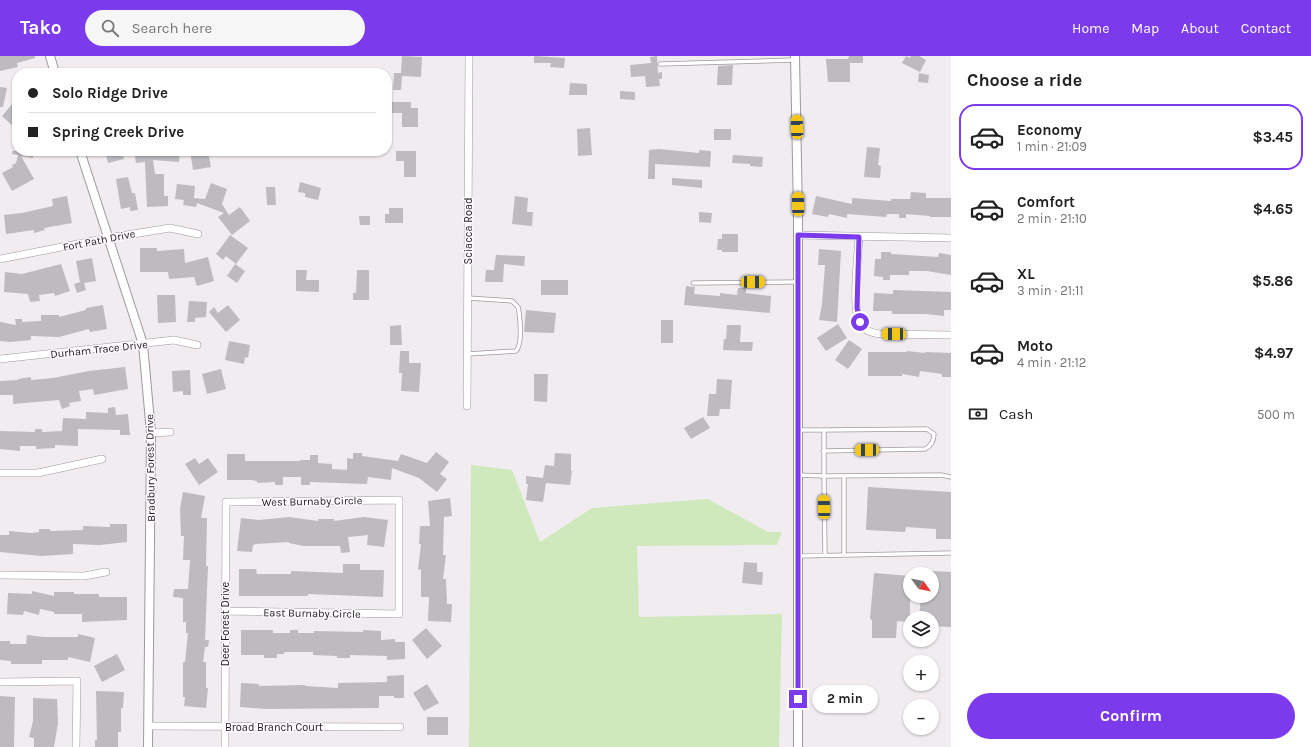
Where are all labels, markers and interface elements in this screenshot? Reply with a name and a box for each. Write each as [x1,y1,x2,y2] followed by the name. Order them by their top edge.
[85,10,365,46] search box
[20,17,61,39] text: Tako
[99,17,121,39] icon: search
[131,19,212,37] text: Search here
[1072,20,1109,37] text: Home
[1131,20,1159,37] text: Map
[1181,20,1219,37] text: About
[1241,20,1291,37] text: Contact
[967,69,1082,91] text: Choose a ride
[52,84,168,102] text: Solo Ridge Drive
[791,115,803,139] car
[969,119,1005,155] icon: car
[1017,121,1082,139] text: Economy
[52,123,184,141] text: Spring Creek Drive
[1252,128,1293,146] text: $3.45
[1017,139,1087,154] text: 1 min · 21:09
[969,191,1005,227] icon: car
[792,192,804,216] car
[1017,193,1075,211] text: Comfort
[462,197,475,265] street label: Sciacca Road
[1253,200,1293,218] text: $4.65
[1017,211,1087,226] text: 2 min · 21:10
[62,227,137,254] street label: Fort Path Drive
[969,263,1005,299] icon: car
[1017,265,1035,283] text: XL
[1252,272,1293,290] text: $5.86
[741,276,765,288] car
[1017,283,1084,298] text: 3 min · 21:11
[851,313,869,331] route start
[882,328,906,340] car
[969,335,1005,371] icon: car
[1017,337,1053,355] text: Moto
[50,338,149,361] street label: Durham Trace Drive
[1254,344,1293,362] text: $4.97
[1017,355,1086,370] text: 4 min · 21:12
[967,403,989,425] icon: cash
[999,405,1033,423] text: Cash
[1257,407,1295,422] text: 500 m
[143,414,158,522] street label: Bradbury Forest Drive
[855,444,879,456] car
[262,494,363,509] street label: West Burnaby Circle
[818,495,830,519] car
[903,567,939,603] north arrow
[903,567,939,735] map controls
[219,581,232,666] street label: Deer Forest Drive
[263,606,361,621] street label: East Burnaby Circle
[903,611,939,647] button: layers
[903,655,939,691] button: +
[812,685,878,713] callout: 2 min
[789,690,807,708] route end
[827,691,863,706] text: 2 min
[967,693,1295,739] button: Confirm
[903,699,939,735] button: −
[225,721,323,734] street label: Broad Branch Court

